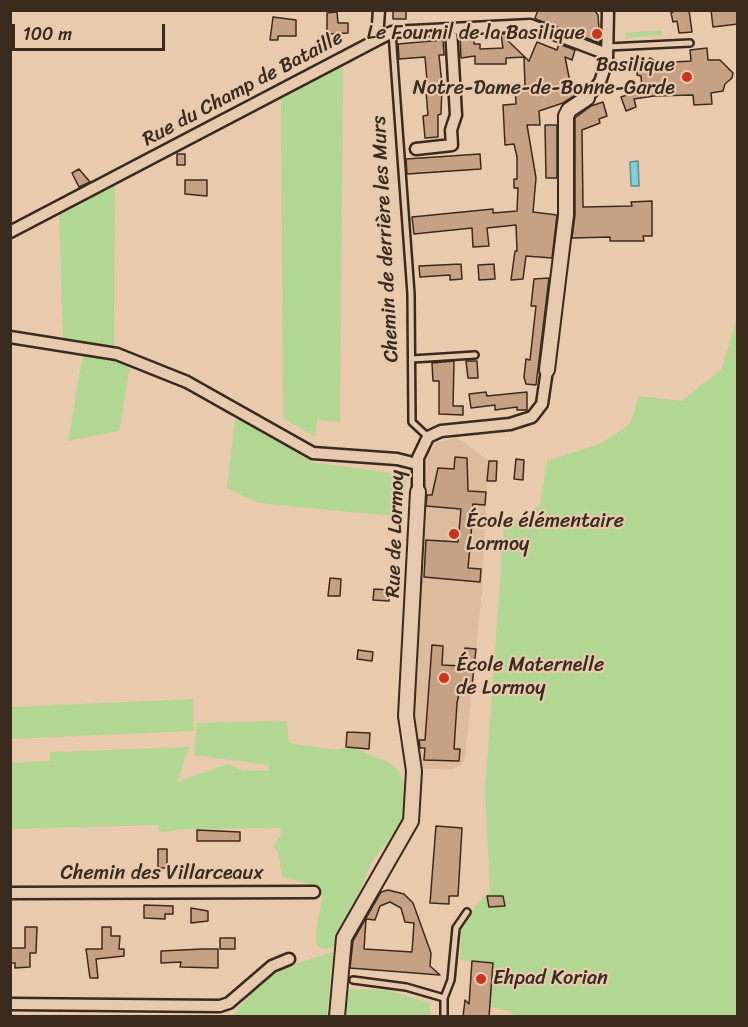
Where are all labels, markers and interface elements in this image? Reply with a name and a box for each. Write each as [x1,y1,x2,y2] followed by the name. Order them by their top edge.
[15,12,168,50] scale bar
[23,18,72,50] text: 100 m
[367,22,585,46] place label: Le Fournil de la Basilique
[139,26,347,152] street label: Rue du Champ de Bataille
[590,27,604,41] marker: Le Fournil de la Basilique
[413,54,675,101] place label: Basilique Notre-Dame-de-Bonne-Garde
[680,70,694,84] marker: Basilique Notre-Dame-de-Bonne-Garde
[368,115,404,363] street label: Chemin de derrière les Murs
[382,470,410,598] street label: Rue de Lormoy
[466,510,624,557] place label: École élémentaire Lormoy
[447,527,461,541] marker: École élémentaire Lormoy
[456,654,604,701] place label: École Maternelle de Lormoy
[437,671,451,685] marker: École Maternelle de Lormoy
[60,862,264,886] street label: Chemin des Villarceaux
[493,967,608,991] place label: Ehpad Korian
[474,972,488,986] marker: Ehpad Korian

